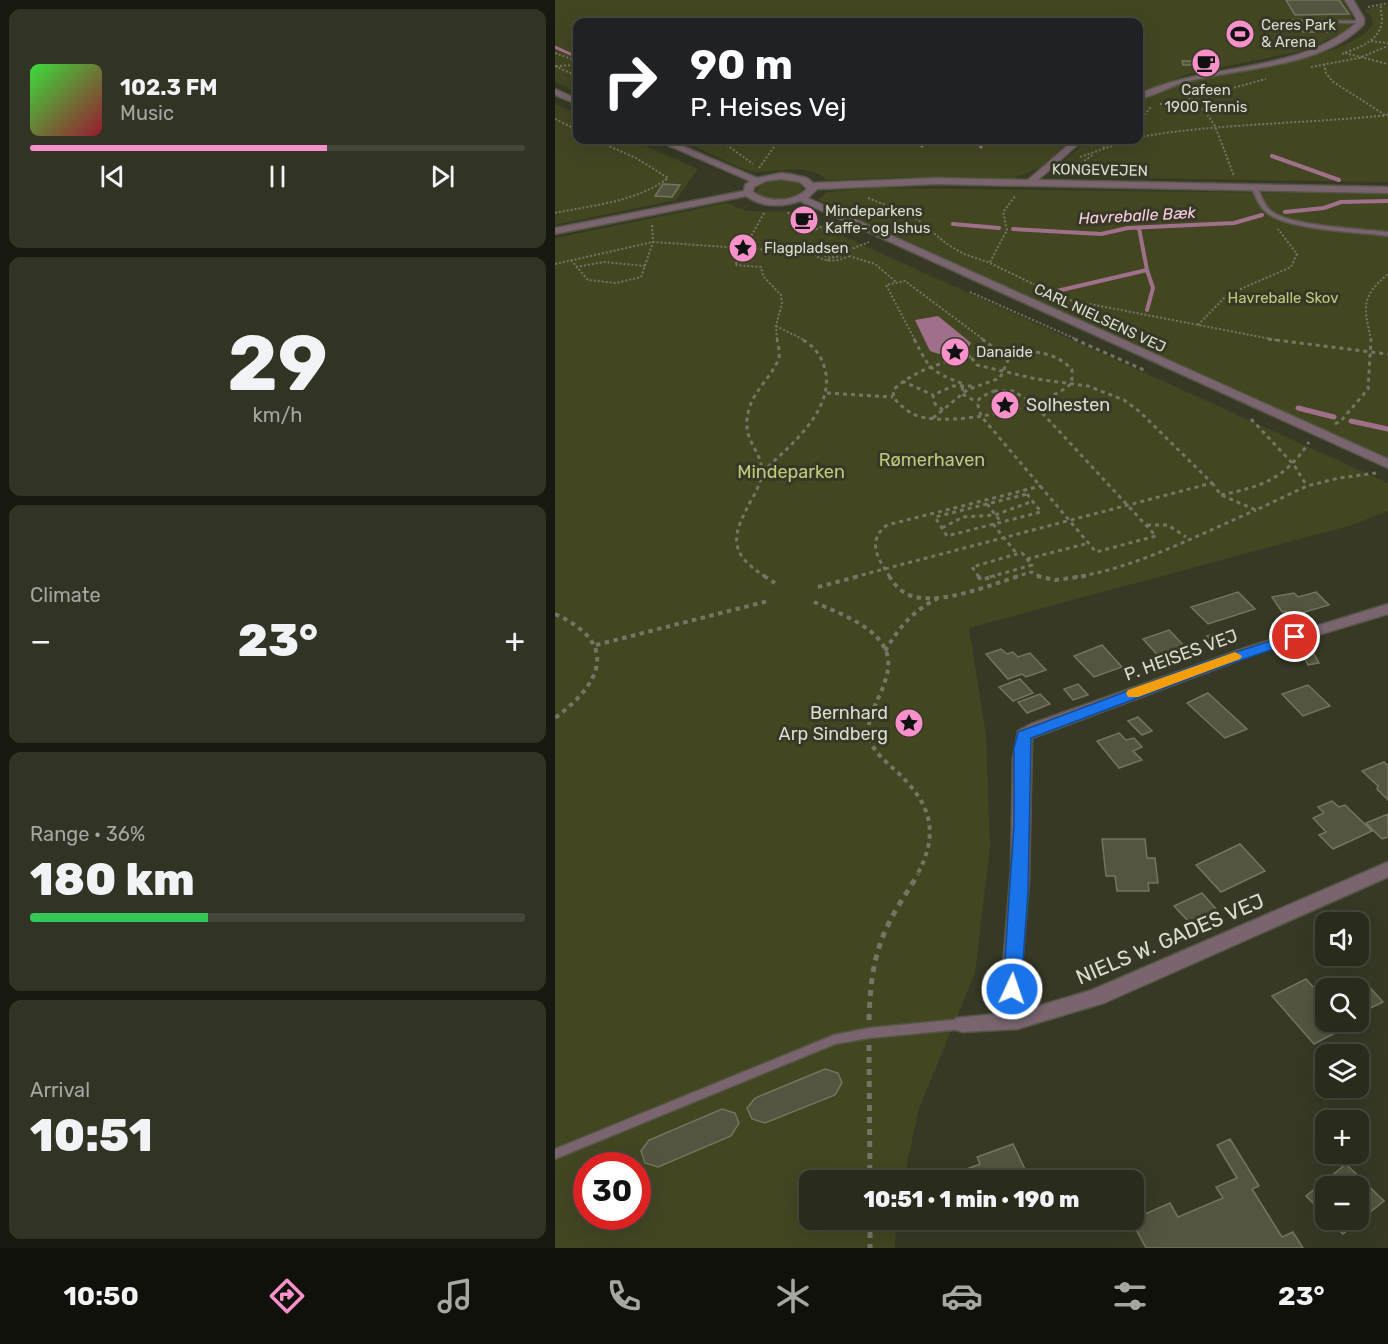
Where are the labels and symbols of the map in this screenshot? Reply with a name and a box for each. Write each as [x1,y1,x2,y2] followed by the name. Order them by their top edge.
[1261,16,1336,51] place label: Ceres Park & Arena
[1224,18,1256,50] sports icon: Ceres Park & Arena
[1190,47,1222,79] cafe icon: Cafeen 1900 Tennis
[1165,81,1248,116] place label: Cafeen 1900 Tennis
[1052,160,1148,180] street label: KONGEVEJEN
[825,202,931,237] place label: Mindeparkens Kaffe- og Ishus
[1078,203,1197,228] water label: Havreballe Bæk
[788,204,820,236] cafe icon: Mindeparkens Kaffe- og Ishus
[727,232,759,264] place icon: Flagpladsen
[764,239,849,257] place label: Flagpladsen
[1031,280,1169,356] street label: CARL NIELSENS VEJ
[1227,289,1339,307] park label: Havreballe Skov
[939,336,971,368] place icon: Danaide
[976,343,1033,361] place label: Danaide
[989,389,1021,421] place icon: Solhesten
[1026,394,1110,416] place label: Solhesten
[879,449,985,471] park label: Rømerhaven
[737,461,845,483] park label: Mindeparken
[1269,611,1320,662] pin
[1121,624,1241,686] street label: P. HEISES VEJ
[779,702,888,745] place label: Bernhard Arp Sindberg
[893,707,925,739] place icon: Bernhard Arp Sindberg
[1072,888,1268,990] street label: NIELS W. GADES VEJ
[980,957,1044,1021] position arrow
[573,1152,651,1230] speed limit sign: 30

